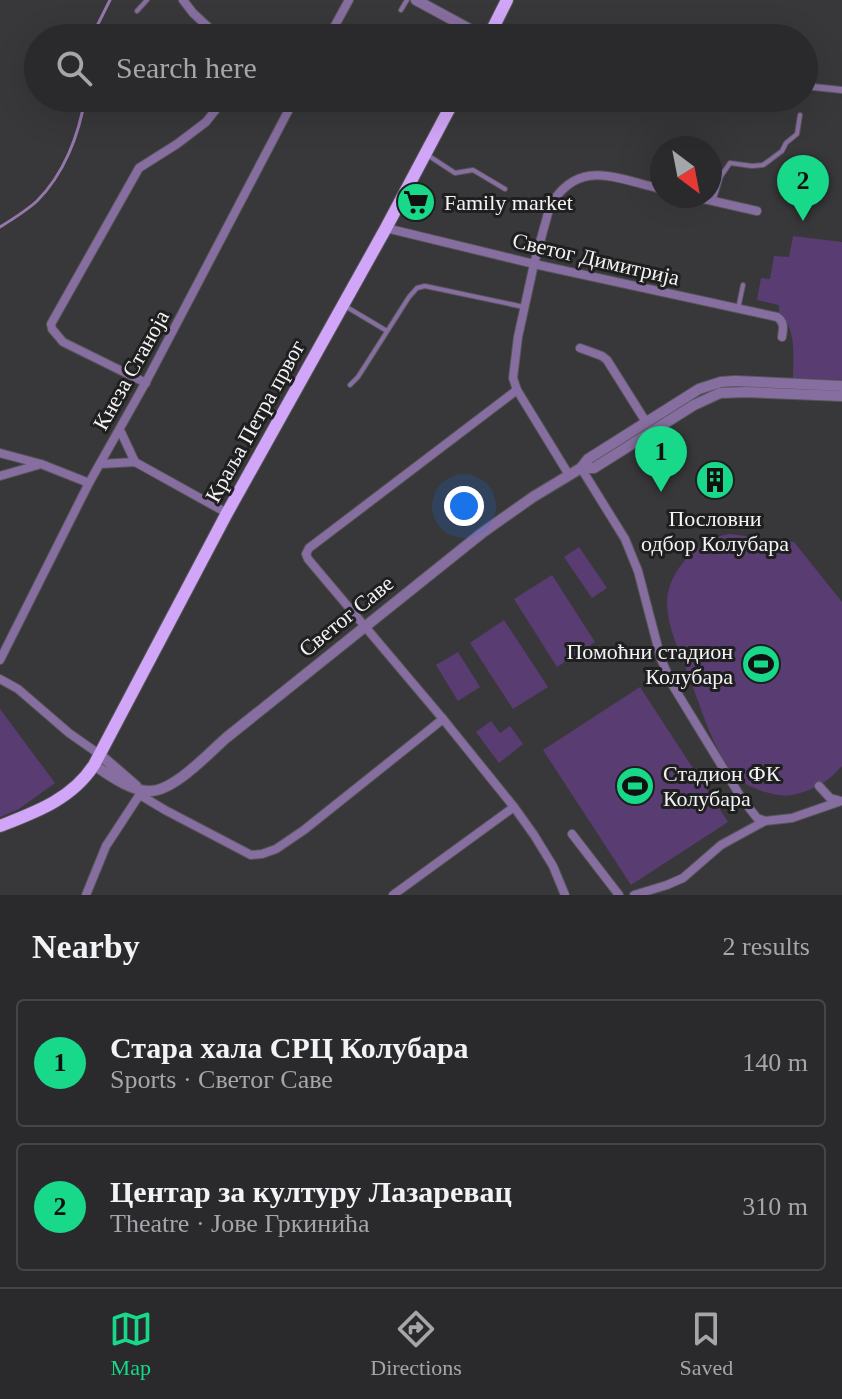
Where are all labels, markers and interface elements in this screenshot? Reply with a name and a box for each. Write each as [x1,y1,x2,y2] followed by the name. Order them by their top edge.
[24,24,818,112] search box
[52,46,96,90] icon: search
[116,51,257,84] text: Search here
[650,136,722,208] north arrow
[777,155,829,221] pin: 2
[395,181,437,223] supermarket icon: Family market
[444,190,573,215] place label: Family market
[510,228,682,290] street label: Светог Димитрија
[88,306,174,434] street label: Кнеза Станоја
[200,336,310,506] street label: Краља Петра првог
[635,426,687,492] pin: 1
[694,459,736,501] building icon: Пословни одбор Колубара
[444,486,484,526] your location
[641,506,789,556] place label: Пословни одбор Колубара
[294,570,398,662] street label: Светог Саве
[566,639,733,689] place label: Помоћни стадион Колубара
[740,643,782,685] sports icon: Помоћни стадион Колубара
[663,761,781,811] place label: Стадион ФК Колубара
[614,765,656,807] sports icon: Стадион ФК Колубара
[32,928,140,965] text: Nearby
[723,932,810,961] text: 2 results
[110,1031,469,1064] text: Стара хала СРЦ Колубара
[54,1048,67,1077] text: 1
[742,1048,808,1077] text: 140 m
[110,1065,333,1094] text: Sports · Светог Саве
[110,1175,512,1208] text: Центар за културу Лазаревац
[54,1192,67,1221] text: 2
[742,1192,808,1221] text: 310 m
[110,1209,370,1238] text: Theatre · Јове Гркинића
[109,1307,153,1381] tab: Map
[370,1307,462,1381] tab: Directions
[679,1307,733,1381] tab: Saved

